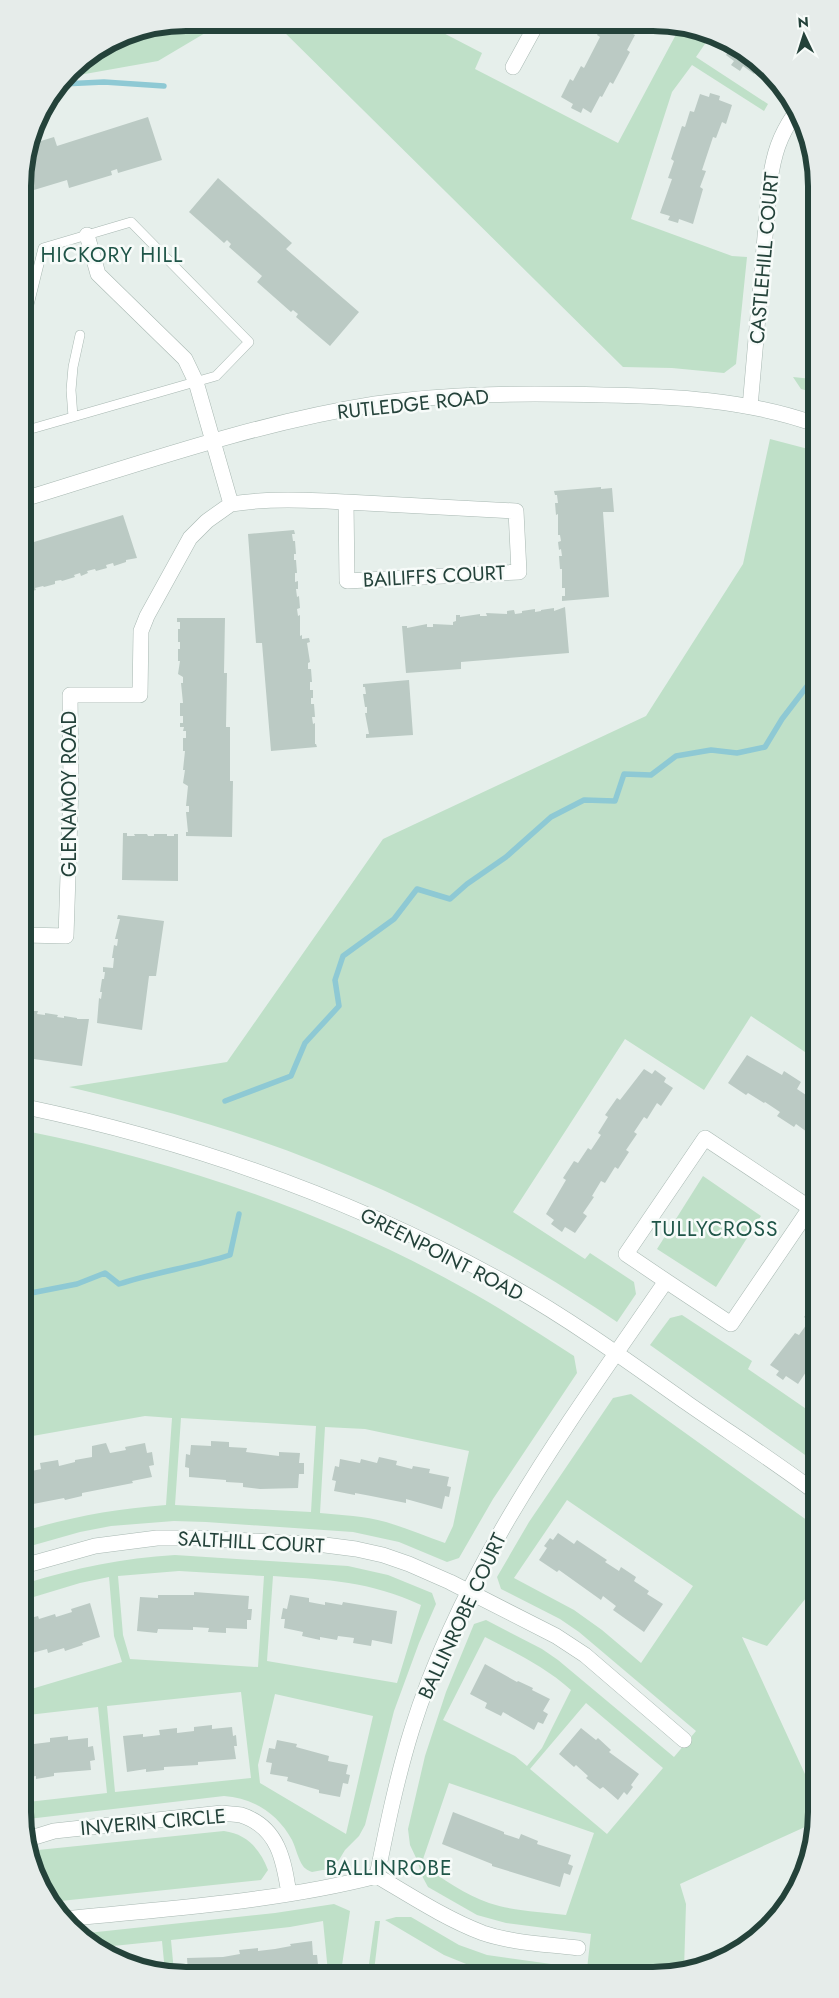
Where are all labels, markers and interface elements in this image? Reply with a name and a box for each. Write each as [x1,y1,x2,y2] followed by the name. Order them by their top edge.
[779,10,829,60] north arrow
[797,12,809,32] text: N
[743,170,787,345] street label: CASTLEHILL COURT
[41,240,183,270] district label: HICKORY HILL
[336,382,490,427] street label: RUTLEDGE ROAD
[362,558,507,595] street label: BAILIFFS COURT
[55,711,84,877] street label: GLENAMOY ROAD
[355,1201,528,1308] street label: GREENPOINT ROAD
[652,1214,778,1244] district label: TULLYCROSS
[177,1524,326,1561] street label: SALTHILL COURT
[411,1528,514,1704] street label: BALLINROBE COURT
[79,1802,227,1843] street label: INVERIN CIRCLE
[325,1853,453,1883] district label: BALLINROBE

